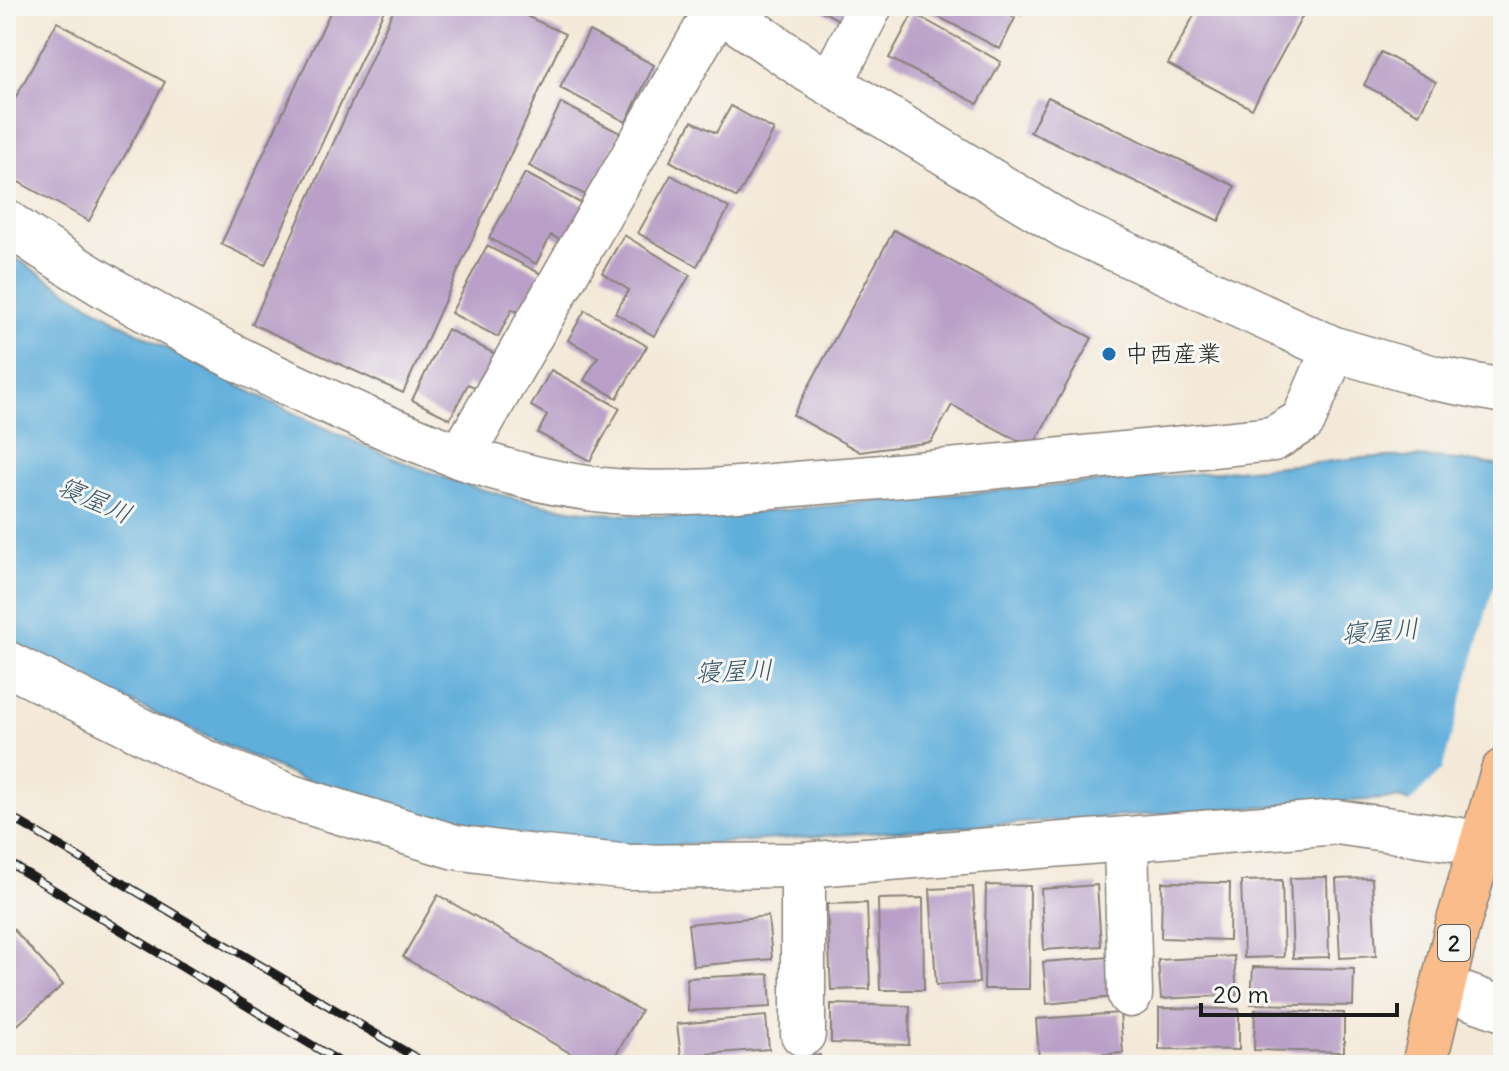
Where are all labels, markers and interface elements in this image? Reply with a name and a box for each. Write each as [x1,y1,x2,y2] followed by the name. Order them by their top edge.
[1125,338,1221,368] place label: 中西産業
[1100,345,1118,363] marker: 中西産業
[53,469,138,530] water label: 寝屋川
[1340,611,1420,650] water label: 寝屋川
[694,653,774,688] water label: 寝屋川
[1438,925,1470,961] road number: 2
[1201,967,1397,1017] scale bar
[1213,979,1269,1009] text: 20 m

